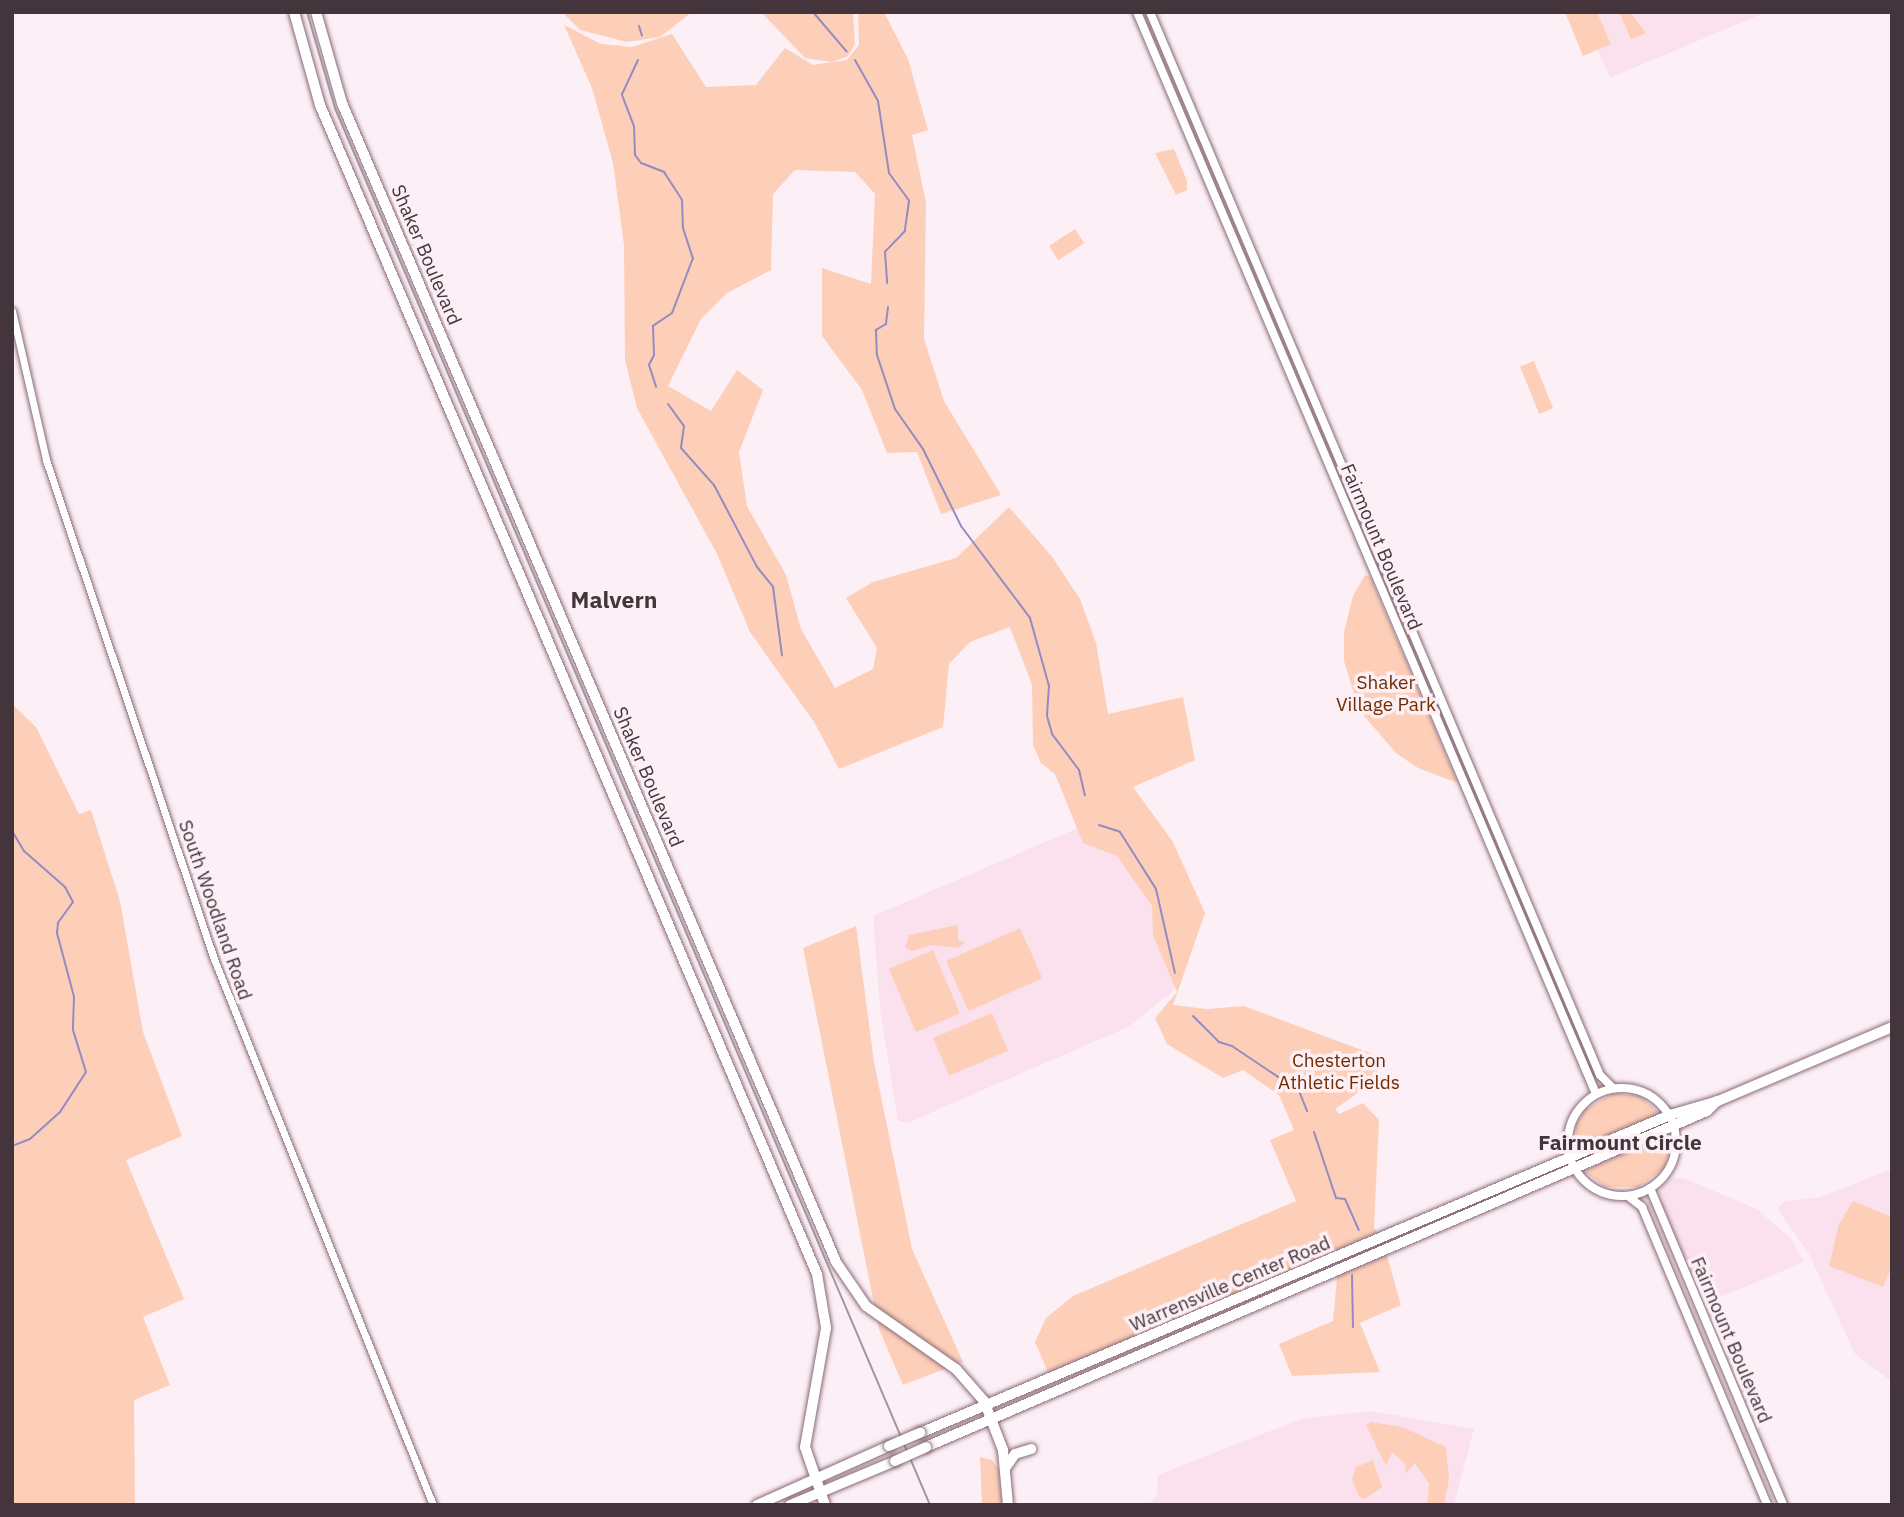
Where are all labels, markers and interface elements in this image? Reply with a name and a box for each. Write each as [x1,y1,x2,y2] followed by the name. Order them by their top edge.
[386,181,466,329] street label: Shaker Boulevard
[1336,461,1426,633] street label: Fairmount Boulevard
[571,585,657,613] district label: Malvern
[1336,672,1436,716] park label: Shaker Village Park
[608,703,688,851] street label: Shaker Boulevard
[174,817,256,1003] street label: South Woodland Road
[1278,1050,1400,1094] park label: Chesterton Athletic Fields
[1538,1129,1702,1155] district label: Fairmount Circle
[1126,1231,1334,1337] street label: Warrensville Center Road
[1686,1254,1776,1426] street label: Fairmount Boulevard

